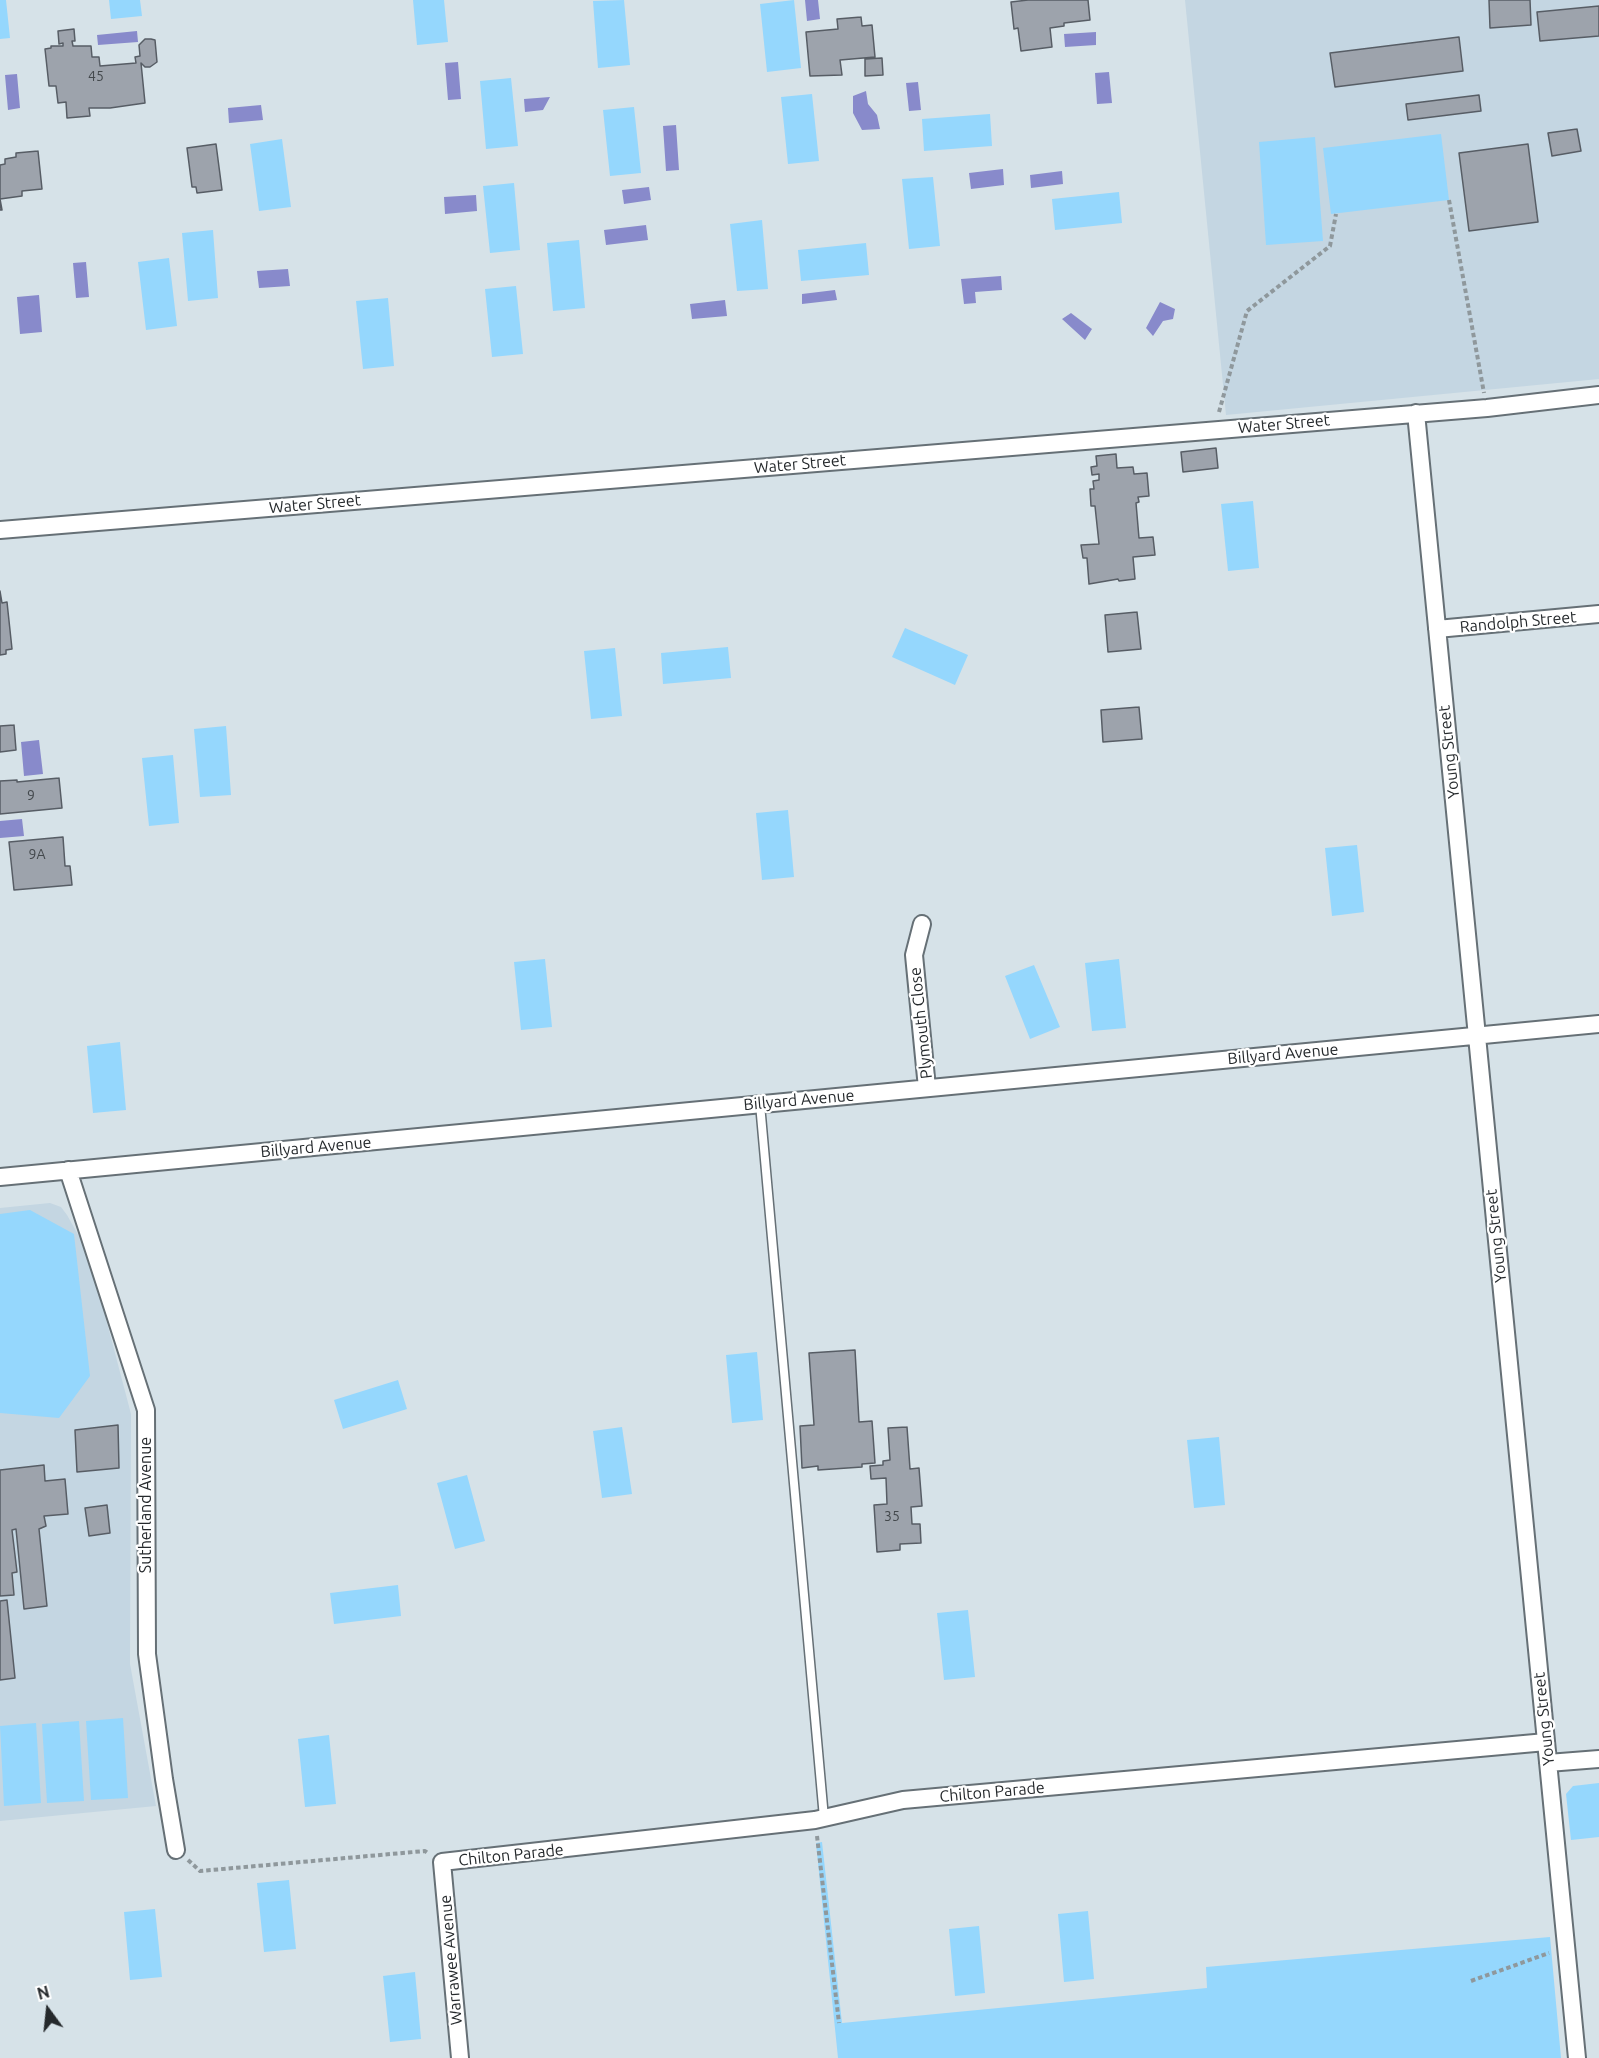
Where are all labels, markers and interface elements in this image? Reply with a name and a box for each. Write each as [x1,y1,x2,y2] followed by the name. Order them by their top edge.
[88,68,104,84] house number: 45
[1237,410,1331,438] street label: Water Street
[753,450,847,478] street label: Water Street
[268,490,362,518] street label: Water Street
[1459,607,1577,637] street label: Randolph Street
[1435,704,1463,800] street label: Young Street
[27,787,35,803] house number: 9
[29,846,45,862] house number: 9A
[906,966,936,1080] street label: Plymouth Close
[1227,1040,1339,1068] street label: Billyard Avenue
[743,1086,855,1114] street label: Billyard Avenue
[260,1133,372,1161] street label: Billyard Avenue
[1482,1188,1510,1284] street label: Young Street
[136,1437,156,1573] street label: Sutherland Avenue
[884,1508,900,1524] house number: 35
[1530,1671,1558,1767] street label: Young Street
[939,1778,1045,1806] street label: Chilton Parade
[458,1840,564,1870] street label: Chilton Parade
[436,1894,466,2026] street label: Warrawee Avenue
[18,1980,78,2040] north arrow
[35,1982,51,2003] text: N

